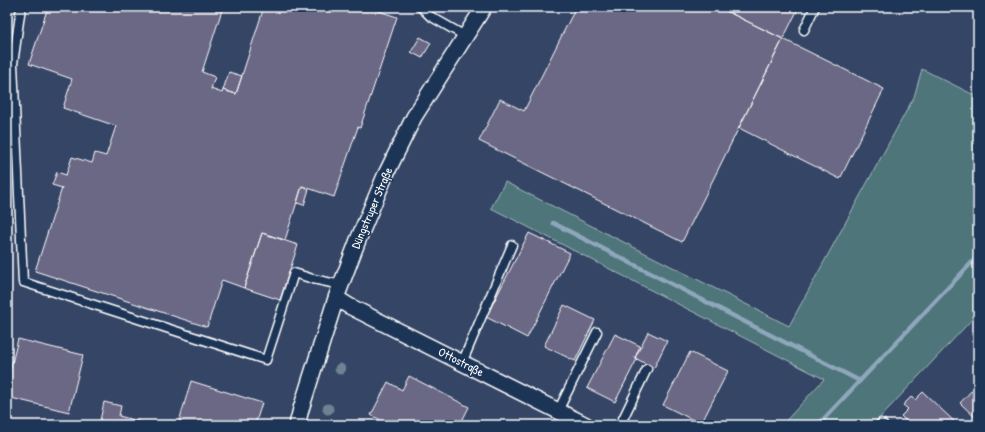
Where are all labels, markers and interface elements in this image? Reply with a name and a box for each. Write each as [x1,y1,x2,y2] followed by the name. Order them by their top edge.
[347,164,396,251] street label: Düngstruper Straße
[436,343,487,380] street label: Ottostraße

